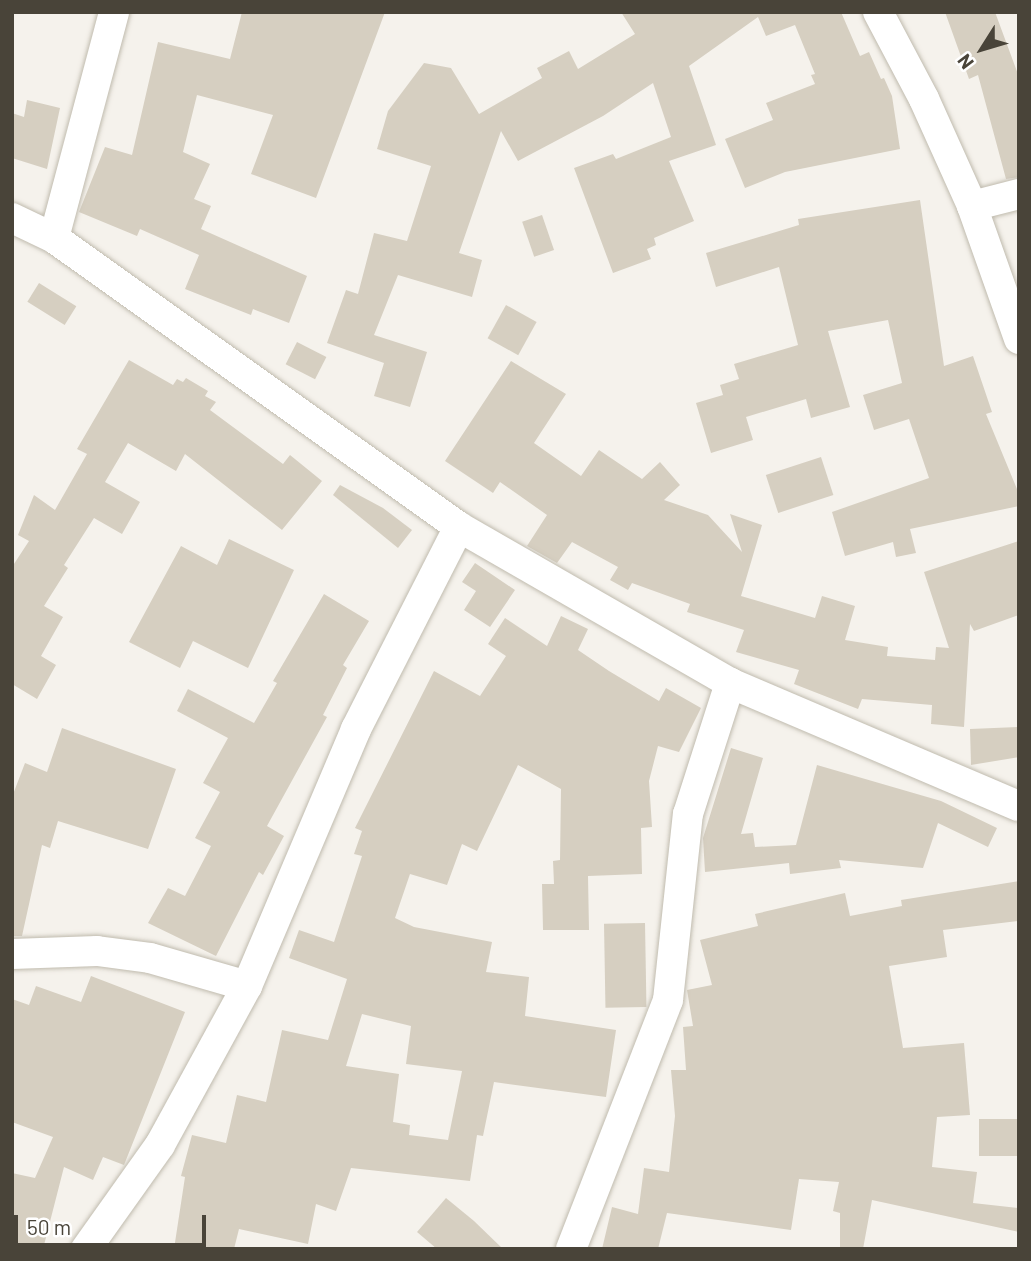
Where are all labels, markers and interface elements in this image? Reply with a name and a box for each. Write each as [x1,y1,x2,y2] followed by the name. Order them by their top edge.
[947,14,1017,84] north arrow
[952,50,978,74] text: N
[18,1202,210,1246] scale bar
[27,1214,71,1239] text: 50 m

